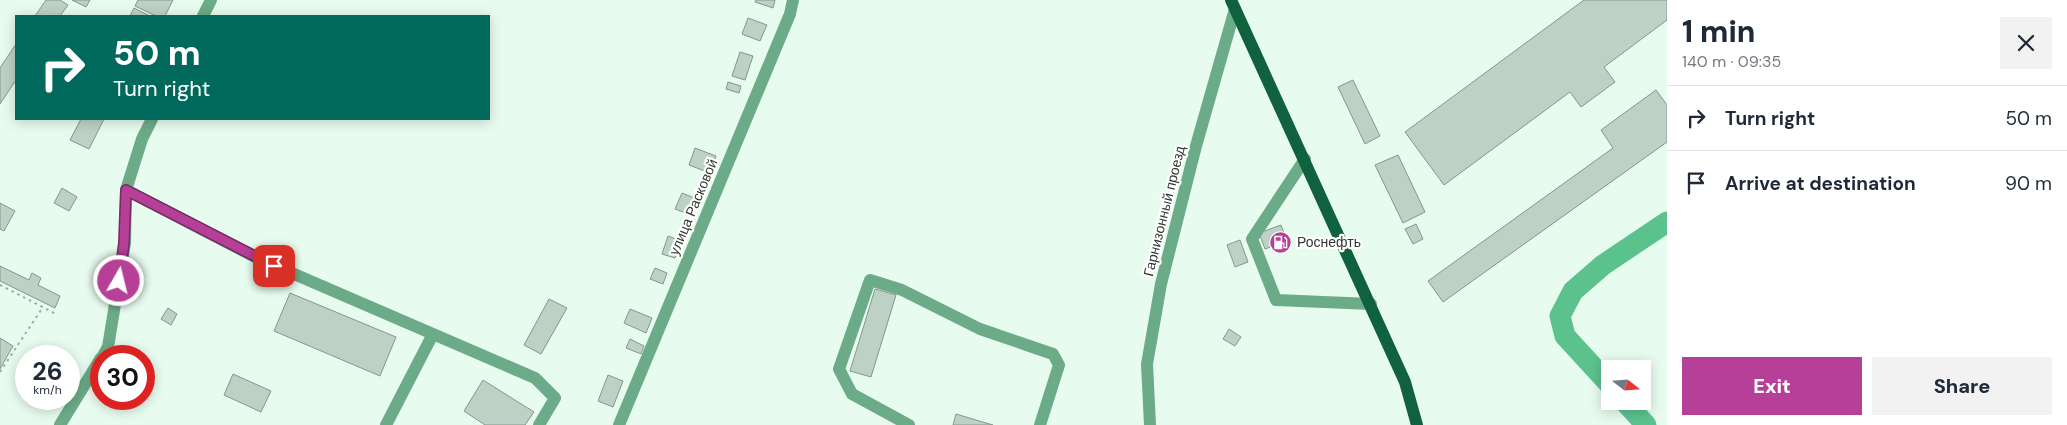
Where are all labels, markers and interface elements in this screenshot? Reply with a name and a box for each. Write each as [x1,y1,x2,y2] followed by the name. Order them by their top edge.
[1682,12,1755,51] text: 1 min
[2000,17,2052,69] button: close
[113,30,201,76] text: 50 m
[30,35,95,100] icon: right
[1682,51,1781,72] text: 140 m · 09:35
[113,74,210,103] text: Turn right
[1682,104,1710,132] icon: right
[1725,106,1815,131] text: Turn right
[2005,106,2052,131] text: 50 m
[1139,144,1189,278] street label: Гарнизонный проезд
[665,156,721,258] street label: улица Расковой
[1682,169,1710,197] icon: arrive
[1725,171,1916,196] text: Arrive at destination
[2005,171,2052,196] text: 90 m
[1269,230,1293,254] fuel station icon: Роснефть
[1297,233,1361,251] place label: Роснефть
[253,245,295,287] pin
[260,252,288,280] icon: arrive
[92,254,144,306] position arrow
[90,345,155,410] speed limit sign: 30
[32,355,63,388] text: 26
[1682,357,1862,415] button: Exit
[1872,357,2052,415] button: Share
[1601,360,1651,410] north arrow
[1601,360,1651,410] map controls
[33,382,62,398] text: km/h

